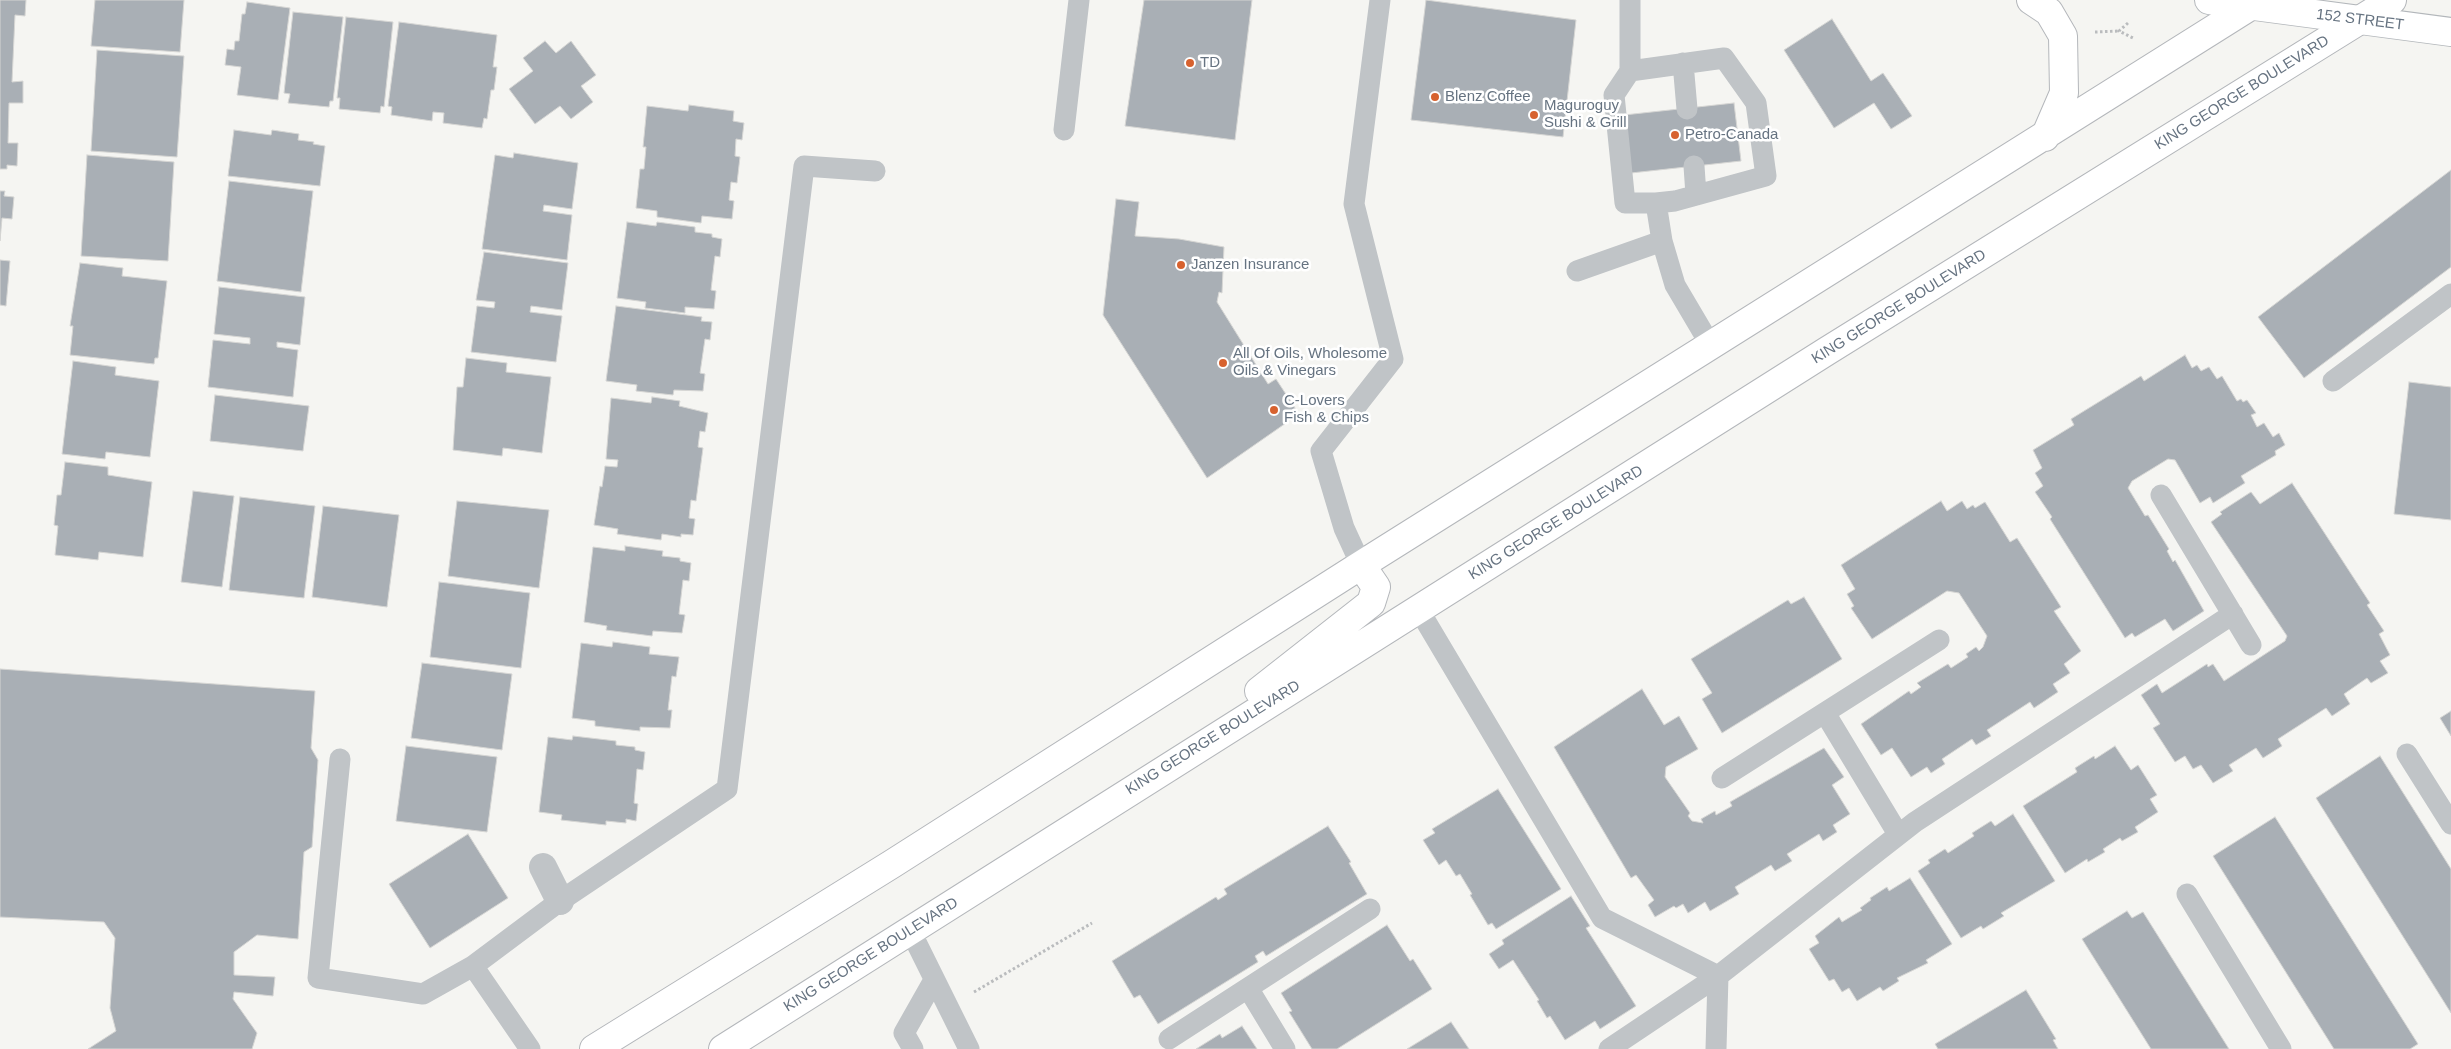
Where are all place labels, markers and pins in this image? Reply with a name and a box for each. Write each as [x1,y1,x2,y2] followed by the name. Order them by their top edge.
[1200,54,1220,72] place label: TD
[1184,57,1196,69] marker: TD
[1445,88,1531,106] place label: Blenz Coffee
[1429,91,1441,103] marker: Blenz Coffee
[1544,97,1627,132] place label: Maguroguy Sushi & Grill
[1528,109,1540,121] marker: Maguroguy Sushi & Grill
[1685,126,1778,144] place label: Petro-Canada
[1669,129,1681,141] marker: Petro-Canada
[1191,256,1309,274] place label: Janzen Insurance
[1175,259,1187,271] marker: Janzen Insurance
[1233,345,1387,380] place label: All Of Oils, Wholesome Oils & Vinegars
[1217,357,1229,369] marker: All Of Oils, Wholesome Oils & Vinegars
[1284,392,1369,427] place label: C-Lovers Fish & Chips
[1268,404,1280,416] marker: C-Lovers Fish & Chips

